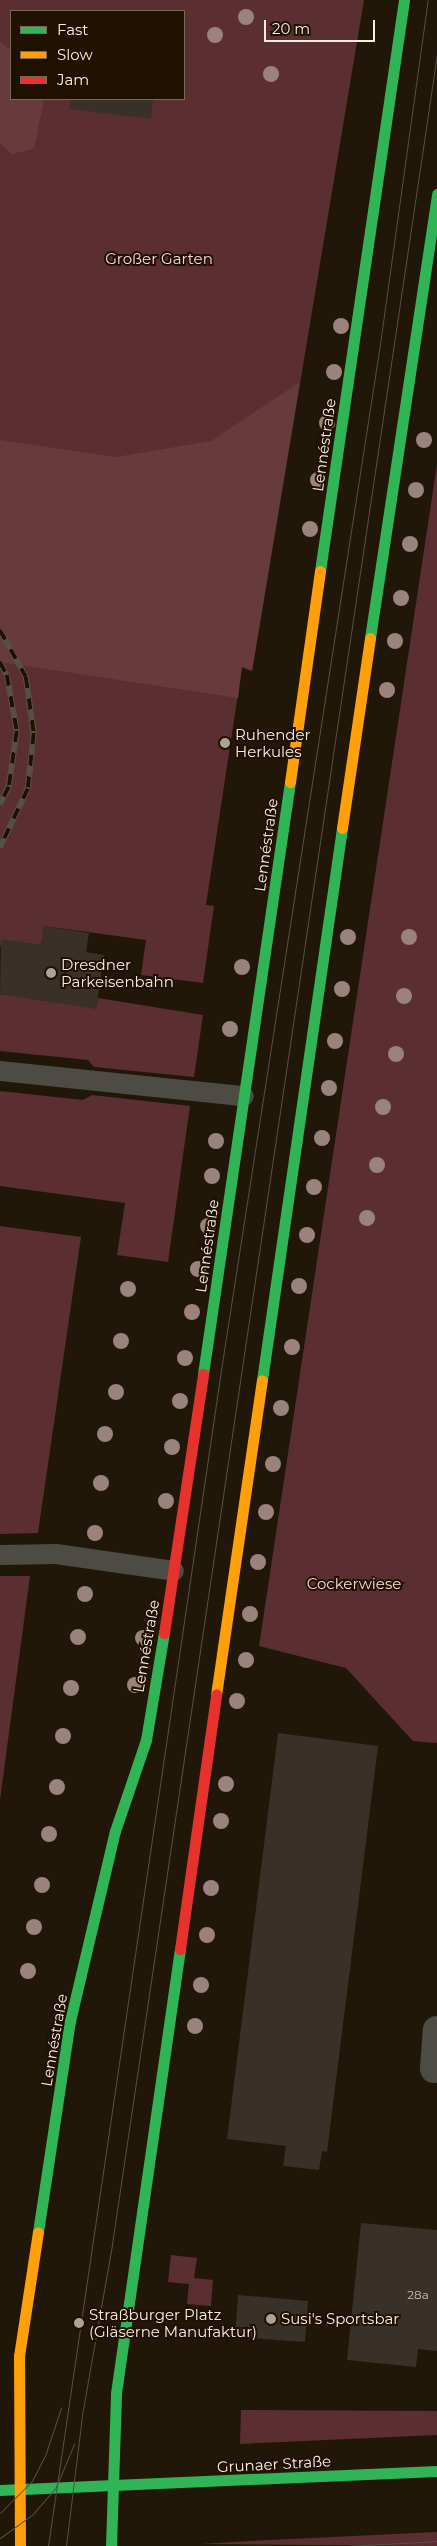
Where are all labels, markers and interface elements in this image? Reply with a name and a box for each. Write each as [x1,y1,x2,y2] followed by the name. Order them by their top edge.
[10,10,185,100] legend
[267,10,378,42] scale bar
[272,19,310,38] text: 20 m
[57,20,88,39] text: Fast
[57,45,93,64] text: Slow
[57,70,89,89] text: Jam
[105,250,213,268] park label: Großer Garten
[309,397,339,493] street label: Lennéstraße
[235,725,311,760] place label: Ruhender Herkules
[219,737,231,749] marker: Ruhender Herkules
[251,797,281,893] street label: Lennéstraße
[61,955,174,990] place label: Dresdner Parkeisenbahn
[45,967,57,979] marker: Dresdner Parkeisenbahn
[192,1198,222,1294] street label: Lennéstraße
[307,1575,401,1593] park label: Cockerwiese
[129,1598,163,1694] street label: Lennéstraße
[37,1992,71,2088] street label: Lennéstraße
[407,2288,429,2302] house number: 28a
[89,2305,257,2340] place label: Straßburger Platz (Gläserne Manufaktur)
[281,2310,399,2328] place label: Susi's Sportsbar
[265,2313,277,2325] marker: Susi's Sportsbar
[73,2317,85,2329] marker: Straßburger Platz (Gläserne Manufaktur)
[216,2452,332,2476] street label: Grunaer Straße

